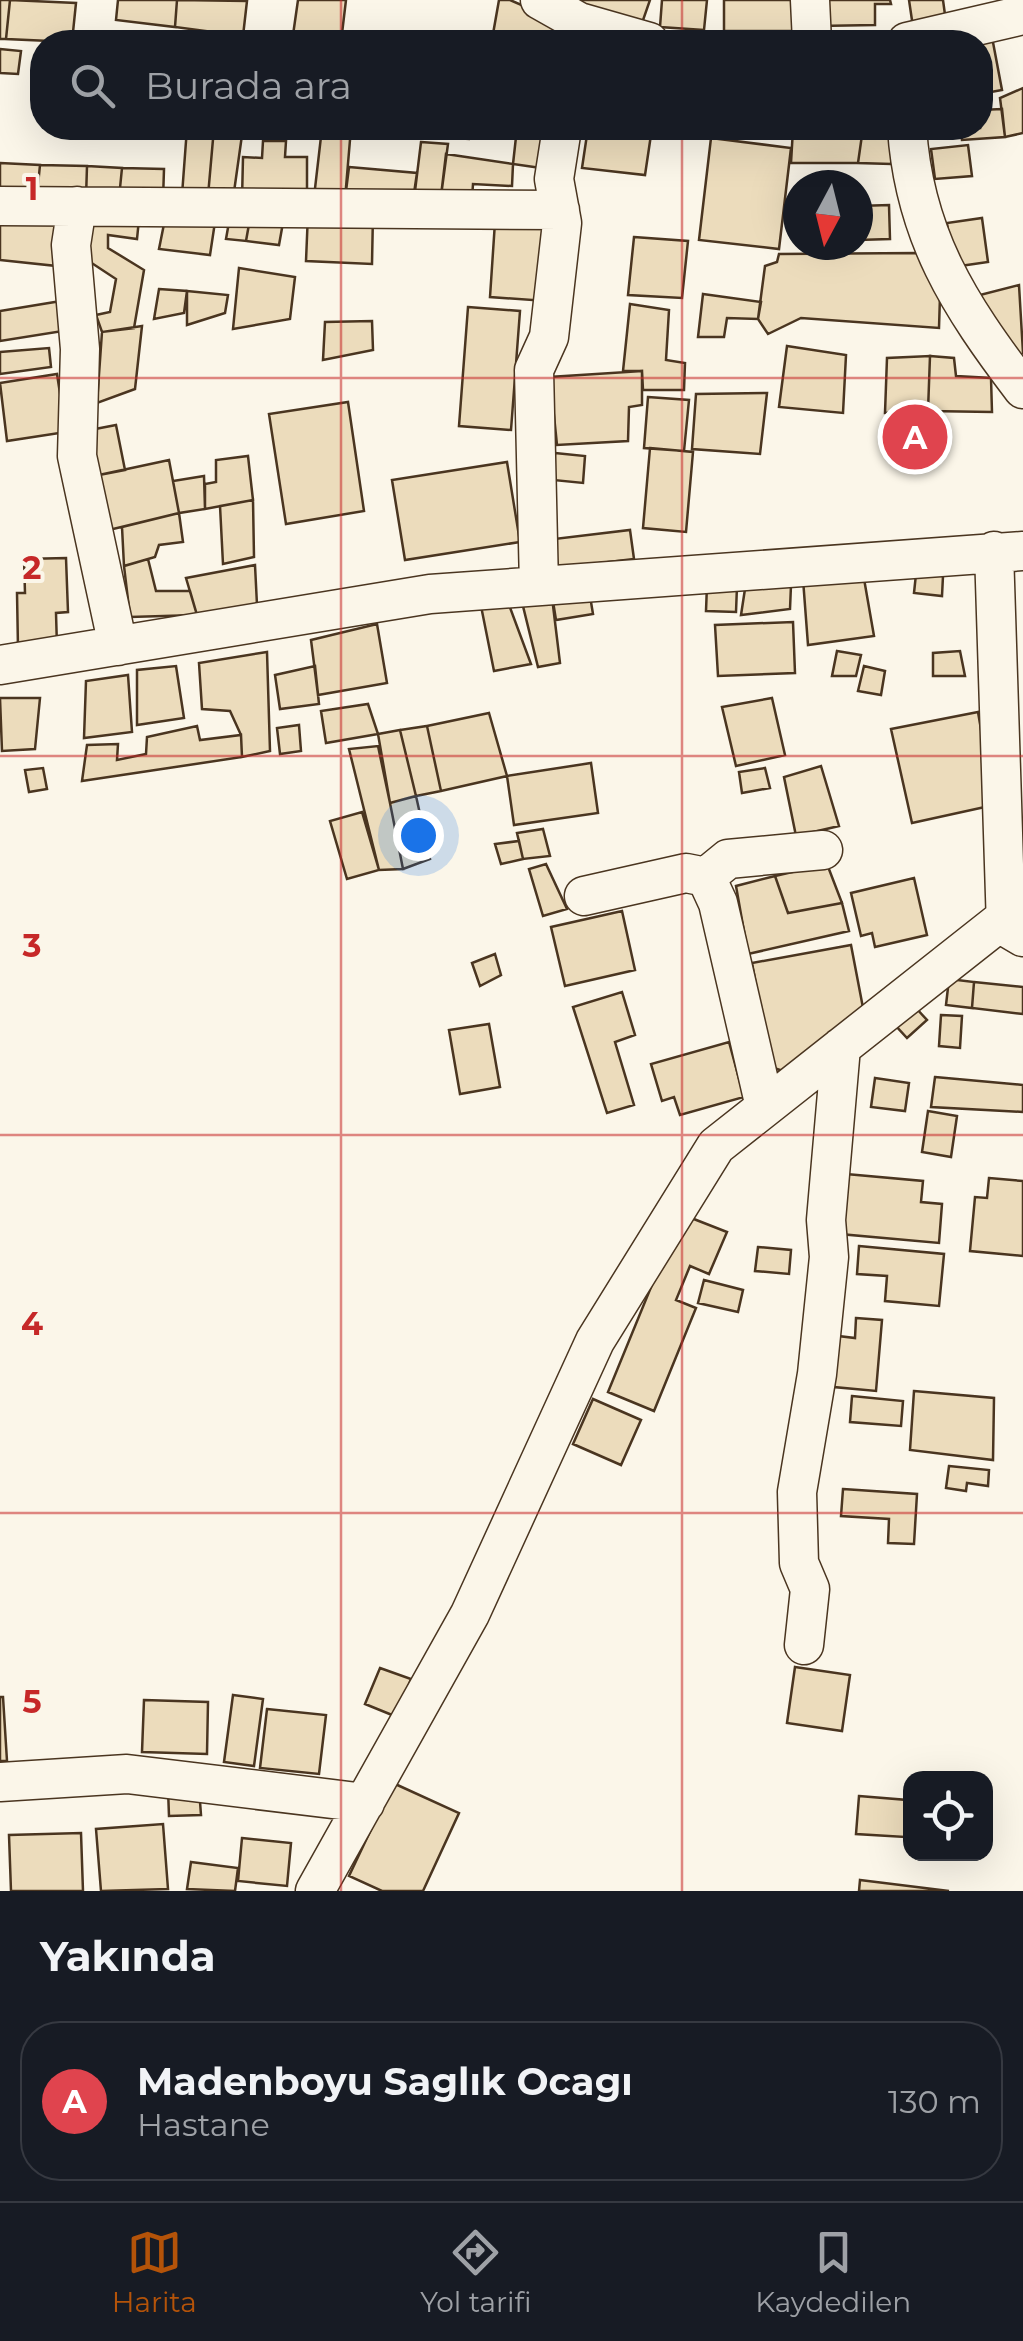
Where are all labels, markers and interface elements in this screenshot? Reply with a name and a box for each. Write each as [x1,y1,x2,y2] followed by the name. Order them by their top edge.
[30,30,993,140] search box
[65,58,120,113] icon: search
[145,62,352,109] text: Burada ara
[26,169,38,208] text: 1
[783,170,873,260] north arrow
[882,400,948,474] pin: A
[23,548,41,587] text: 2
[393,810,444,861] your location
[22,926,41,965] text: 3
[21,1304,43,1343] text: 4
[22,1682,42,1721] text: 5
[903,1771,993,1861] map controls
[903,1771,993,1861] button: locate
[40,1930,216,1982] text: Yakında
[137,2058,633,2105] text: Madenboyu Saglık Ocagı
[62,2082,87,2121] text: A
[888,2082,981,2121] text: 130 m
[137,2105,270,2144] text: Hastane
[112,2225,197,2319] tab: Harita
[420,2225,532,2319] tab: Yol tarifi
[755,2225,911,2319] tab: Kaydedilen

